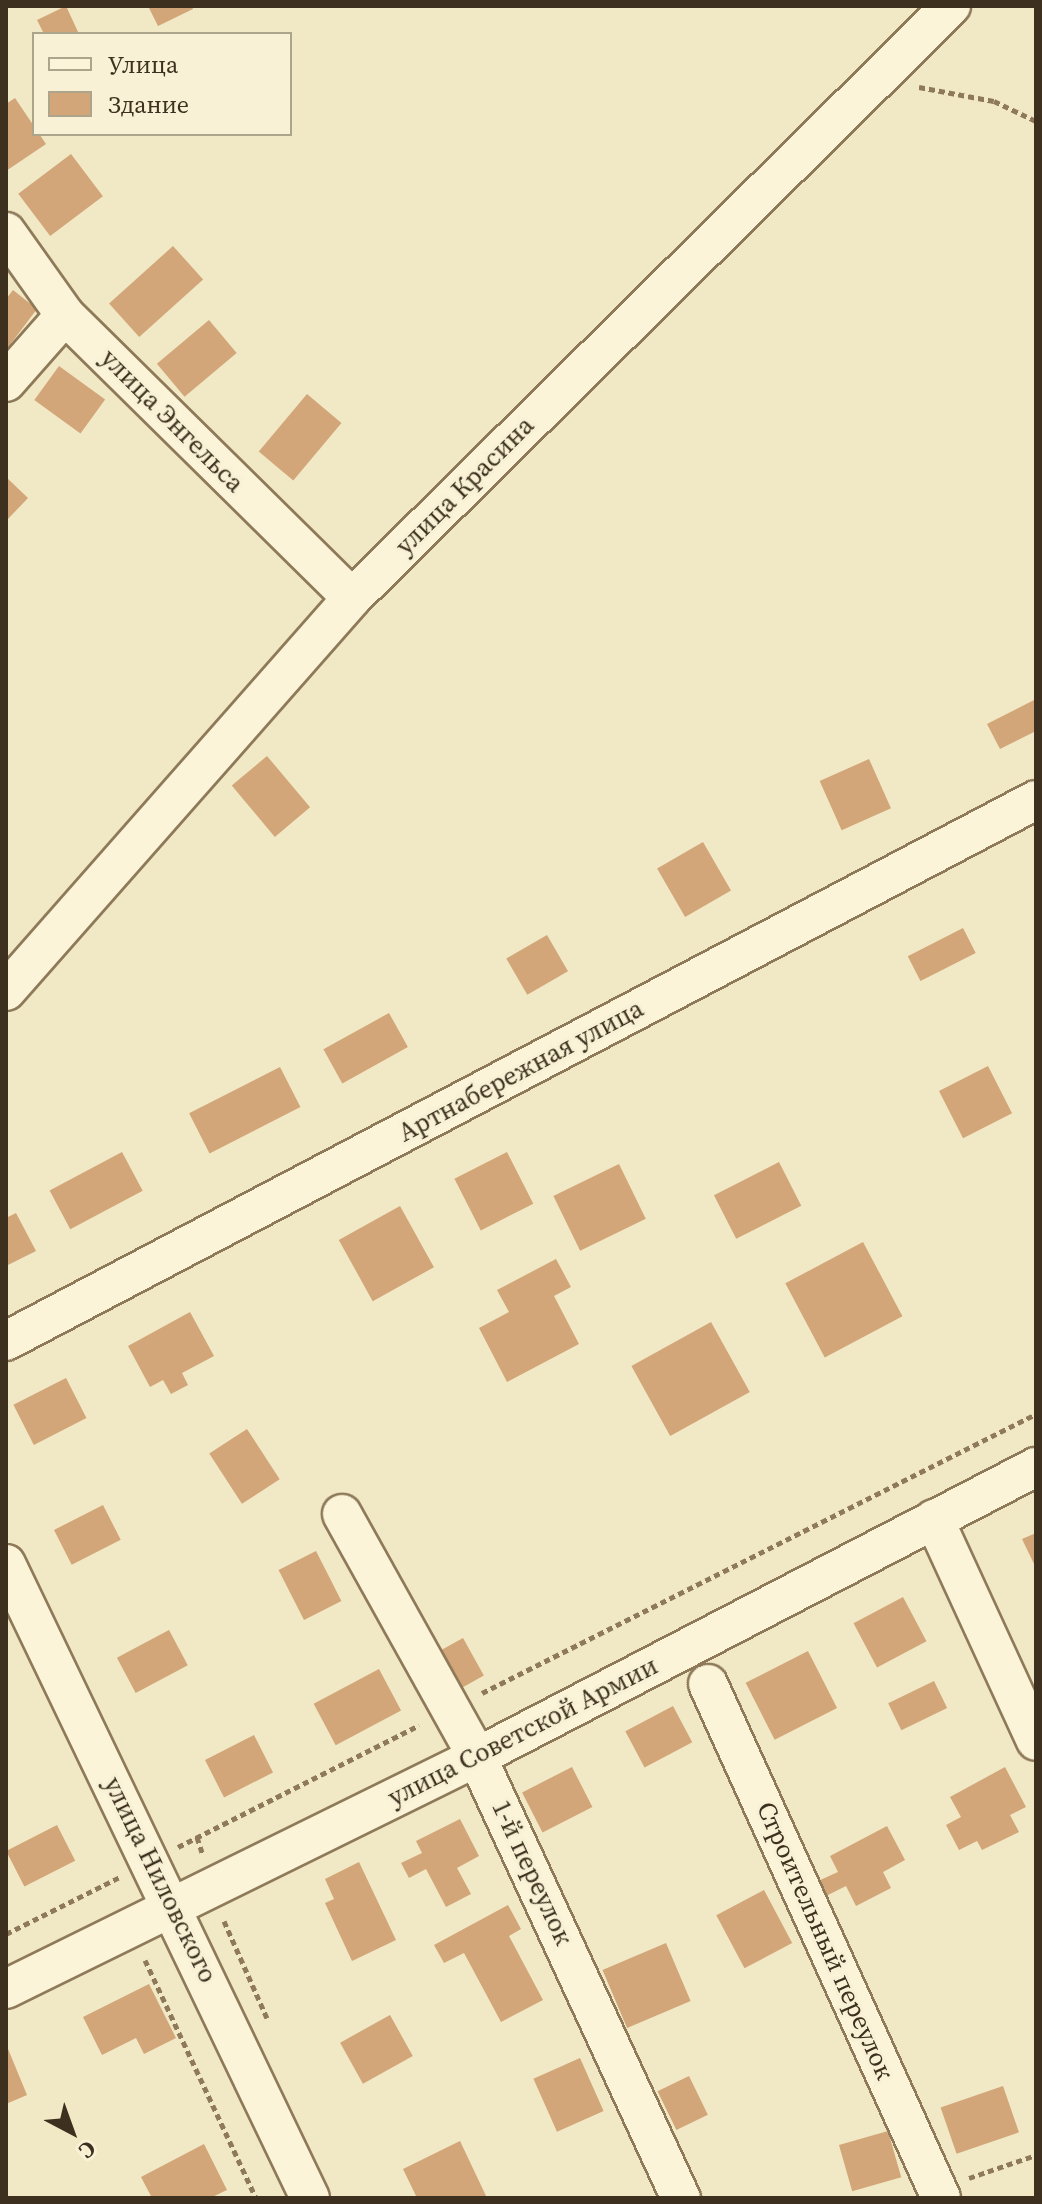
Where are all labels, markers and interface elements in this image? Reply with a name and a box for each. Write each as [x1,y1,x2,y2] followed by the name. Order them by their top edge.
[32,32,292,136] legend
[108,48,178,81] text: Улица
[108,88,189,121] text: Здание
[94,343,250,499] street label: улица Энгельса
[389,410,541,562] street label: улица Красина
[393,993,649,1149] street label: Артнабережная улица
[383,1650,663,1814] street label: улица Советской Армии
[97,1772,223,1988] street label: улица Ниловского
[485,1795,579,1951] street label: 1-й переулок
[750,1797,900,2085] street label: Строительный переулок
[32,2092,112,2172] north arrow
[73,2134,103,2166] text: С

